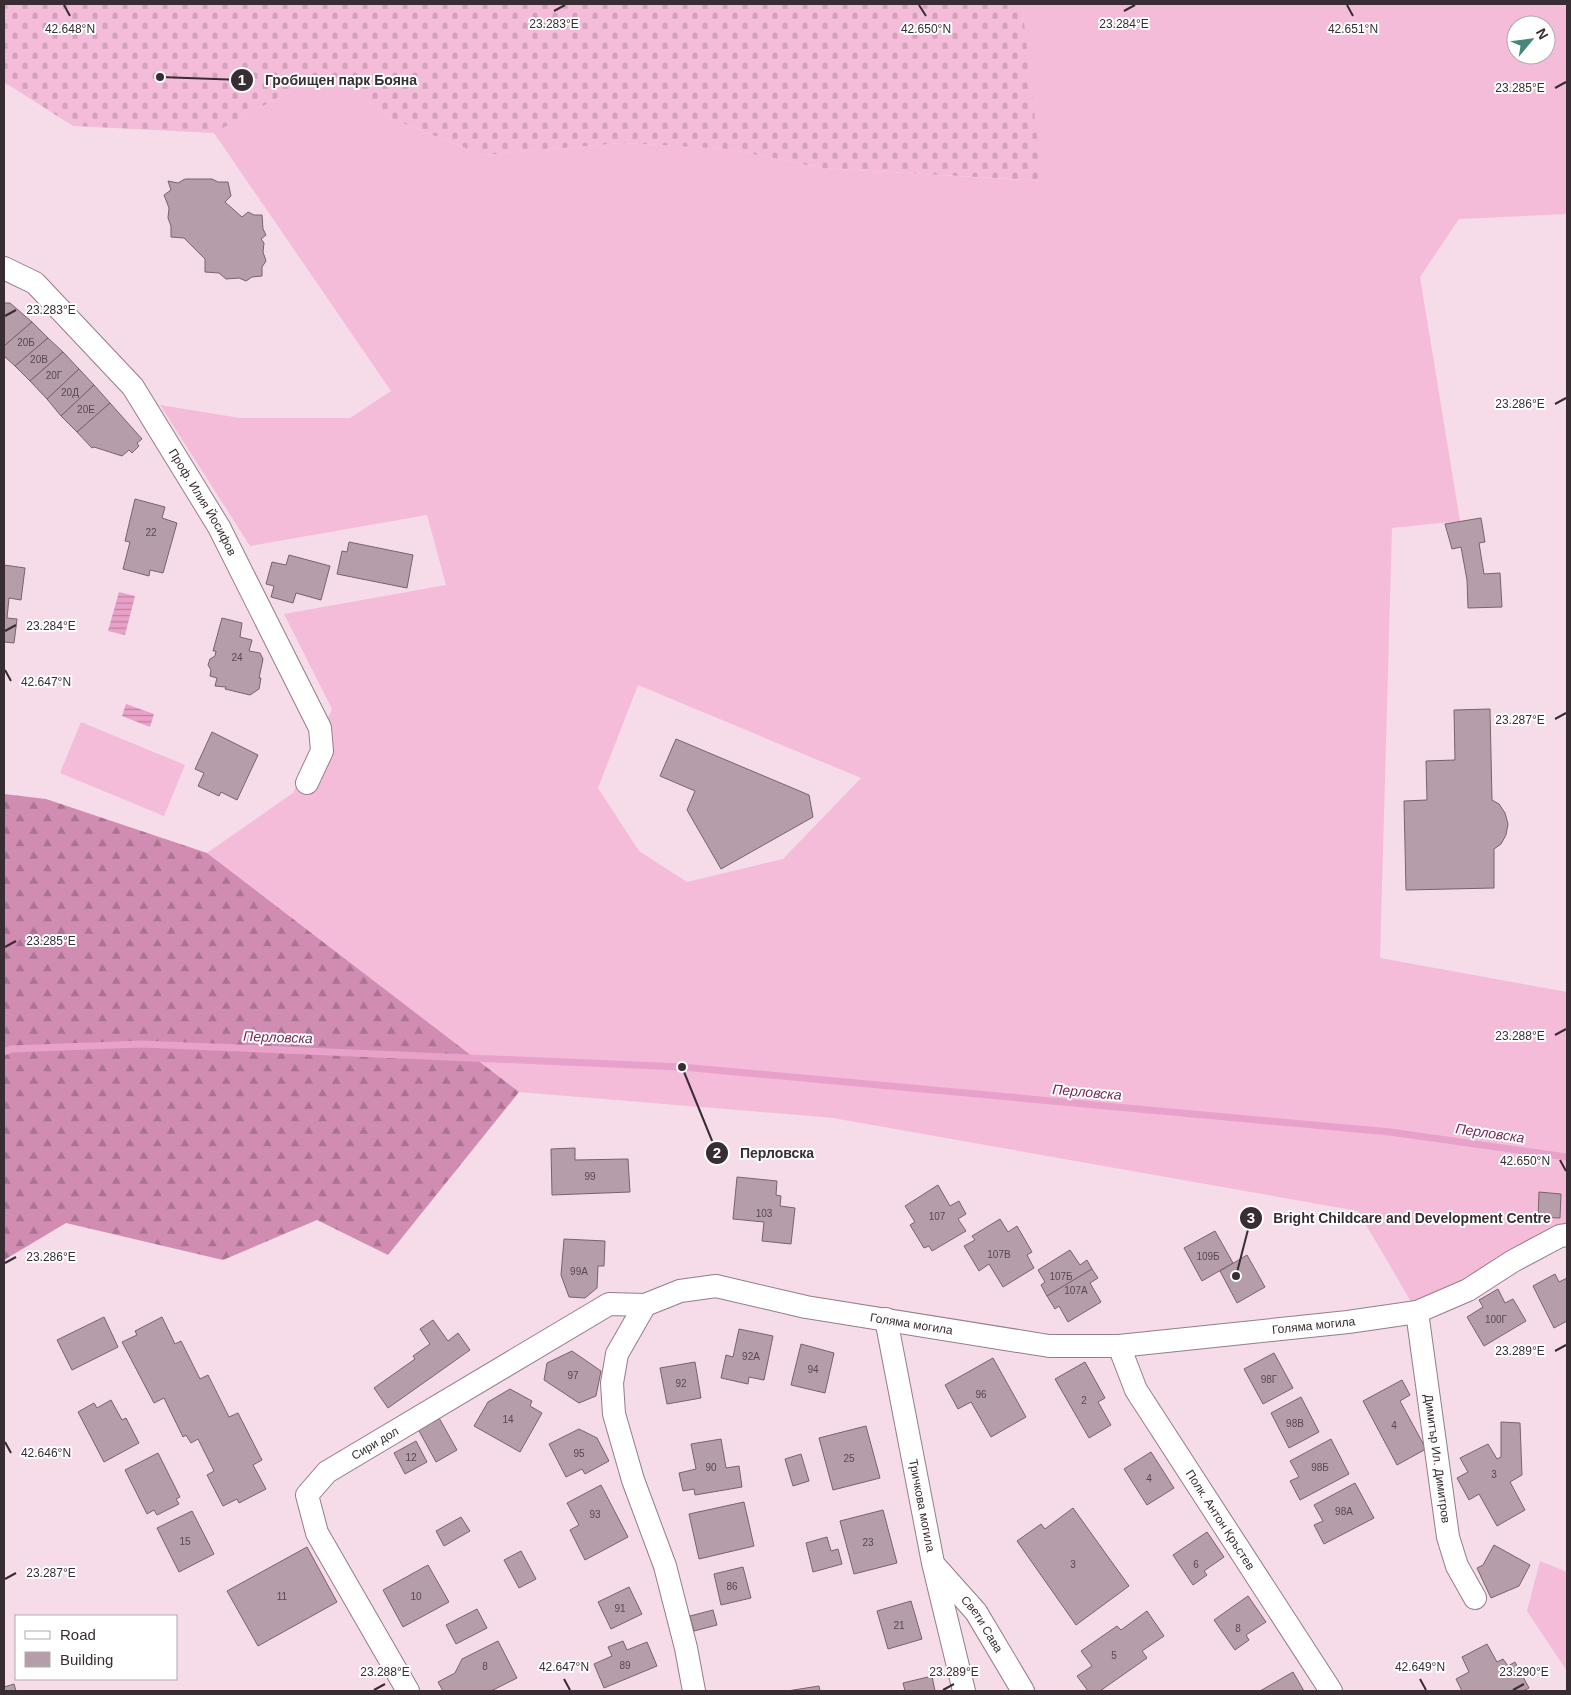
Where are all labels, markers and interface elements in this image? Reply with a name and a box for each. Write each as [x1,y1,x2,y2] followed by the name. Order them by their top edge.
[1506,15,1556,65] north arrow
[529,17,579,31] text: 23.283°E
[1099,17,1149,31] text: 23.284°E
[45,22,95,36] text: 42.648°N
[901,22,951,36] text: 42.650°N
[1328,22,1378,36] text: 42.651°N
[1533,25,1552,42] text: N
[230,66,427,95] callout: Гробищен парк Бояна
[238,71,246,88] text: 1
[265,72,417,88] text: Гробищен парк Бояна
[1495,81,1545,95] text: 23.285°E
[26,303,76,317] text: 23.283°E
[17,337,35,348] house number: 20Б
[30,354,48,365] house number: 20В
[46,370,63,381] house number: 20Г
[61,387,79,398] house number: 20Д
[1495,397,1545,411] text: 23.286°E
[77,404,95,415] house number: 20Е
[166,446,239,558] street label: Проф. Илия Йосифов
[145,527,157,538] house number: 22
[26,619,76,633] text: 23.284°E
[231,652,243,663] house number: 24
[21,675,71,689] text: 42.647°N
[1495,713,1545,727] text: 23.287°E
[26,934,76,948] text: 23.285°E
[243,1028,313,1046] water label: Перловска
[1495,1029,1545,1043] text: 23.288°E
[1052,1081,1123,1103] water label: Перловска
[1454,1120,1526,1146] water label: Перловска
[704,1138,824,1167] callout: Перловска
[713,1144,721,1161] text: 2
[740,1145,814,1161] text: Перловска
[1500,1154,1550,1168] text: 42.650°N
[584,1171,596,1182] house number: 99
[1238,1203,1561,1232] callout: Bright Childcare and Development Centre
[756,1208,773,1219] house number: 103
[1247,1209,1255,1226] text: 3
[1273,1210,1551,1226] text: Bright Childcare and Development Centre
[929,1211,946,1222] house number: 107
[987,1249,1011,1260] house number: 107В
[26,1250,76,1264] text: 23.286°E
[1196,1251,1220,1262] house number: 109Б
[570,1266,588,1277] house number: 99А
[1049,1271,1073,1282] house number: 107Б
[1064,1285,1088,1296] house number: 107А
[869,1310,954,1338] street label: Голяма могила
[1271,1314,1356,1337] street label: Голяма могила
[1485,1314,1508,1325] house number: 100Г
[1495,1344,1545,1358] text: 23.289°E
[742,1351,760,1362] house number: 92A
[807,1364,819,1375] house number: 94
[567,1370,579,1381] house number: 97
[1261,1374,1278,1385] house number: 98Г
[675,1378,687,1389] house number: 92
[975,1389,987,1400] house number: 96
[1421,1393,1453,1524] street label: Димитър Ил. Димитров
[1081,1395,1087,1406] house number: 2
[502,1414,514,1425] house number: 14
[1286,1418,1304,1429] house number: 98В
[1391,1420,1397,1431] house number: 4
[349,1424,401,1463] street label: Сири дол
[21,1446,71,1460] text: 42.646°N
[573,1448,585,1459] house number: 95
[405,1452,417,1463] house number: 12
[843,1453,855,1464] house number: 25
[906,1458,938,1554] street label: Тричкова могила
[705,1462,717,1473] house number: 90
[1311,1462,1329,1473] house number: 98Б
[1183,1467,1258,1573] street label: Полк. Антон Кръстев
[1491,1469,1497,1480] house number: 3
[1146,1473,1152,1484] house number: 4
[1335,1506,1353,1517] house number: 98А
[589,1509,601,1520] house number: 93
[179,1536,191,1547] house number: 15
[862,1537,874,1548] house number: 23
[1070,1559,1076,1570] house number: 3
[1193,1559,1199,1570] house number: 6
[26,1566,76,1580] text: 23.287°E
[726,1581,738,1592] house number: 86
[277,1591,288,1602] house number: 11
[410,1591,422,1602] house number: 10
[958,1593,1006,1655] street label: Свети Сава
[614,1603,626,1614] house number: 91
[15,1615,178,1680] legend
[893,1620,905,1631] house number: 21
[1235,1623,1241,1634] house number: 8
[60,1626,96,1643] text: Road
[1111,1650,1117,1661] house number: 5
[60,1651,113,1668] text: Building
[539,1660,589,1674] text: 42.647°N
[619,1660,631,1671] house number: 89
[1395,1660,1445,1674] text: 42.649°N
[482,1661,488,1672] house number: 8
[360,1665,410,1679] text: 23.288°E
[929,1665,979,1679] text: 23.289°E
[1499,1665,1549,1679] text: 23.290°E

